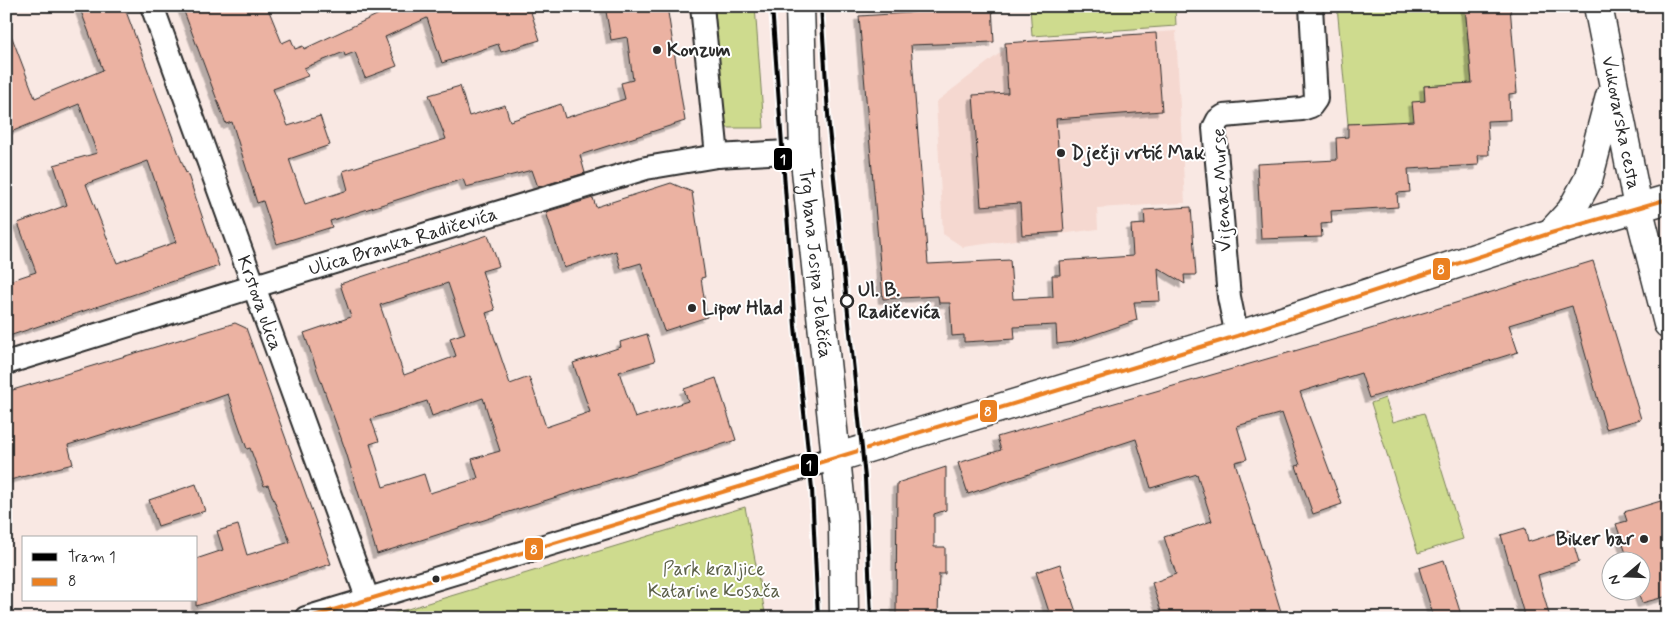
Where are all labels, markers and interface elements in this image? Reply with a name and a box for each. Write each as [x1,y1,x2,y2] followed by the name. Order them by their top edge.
[667,38,731,63] place label: Konzum
[651,44,663,56] marker: Konzum
[1596,54,1647,192] street label: Vukovarska cesta
[1206,127,1239,253] street label: Vijenac Murse
[1071,141,1205,167] place label: Dječji vrtić Mak
[773,147,793,171] line badge: 1
[1055,147,1067,159] marker: Dječji vrtić Mak
[780,151,786,169] text: 1
[793,167,838,360] street label: Trg bana Josipa Jelačića
[305,201,500,282] street label: Ulica Branka Radičevića
[231,252,289,354] street label: Krstova ulica
[1432,257,1451,281] line badge: 8
[1437,261,1445,279] text: 8
[858,278,941,325] place label: Ul. B. Radičevića
[840,294,854,308] marker: Ul. B. Radičevića
[702,296,783,321] place label: Lipov Hlad
[686,302,698,314] marker: Lipov Hlad
[979,399,998,423] line badge: 8
[984,403,992,421] text: 8
[800,453,819,477] line badge: 1
[806,457,812,475] text: 1
[1556,527,1635,552] place label: Biker bar
[1638,533,1650,545] marker: Biker bar
[22,536,198,602] legend
[524,537,544,561] line badge: 8
[530,541,538,559] text: 8
[68,548,116,568] text: Tram 1
[1602,552,1652,602] north arrow
[648,557,780,604] park label: Park kraljice Katarine Kosača
[68,572,76,592] text: 8
[1605,573,1625,587] text: N
[431,574,441,584] unlabelled marker

